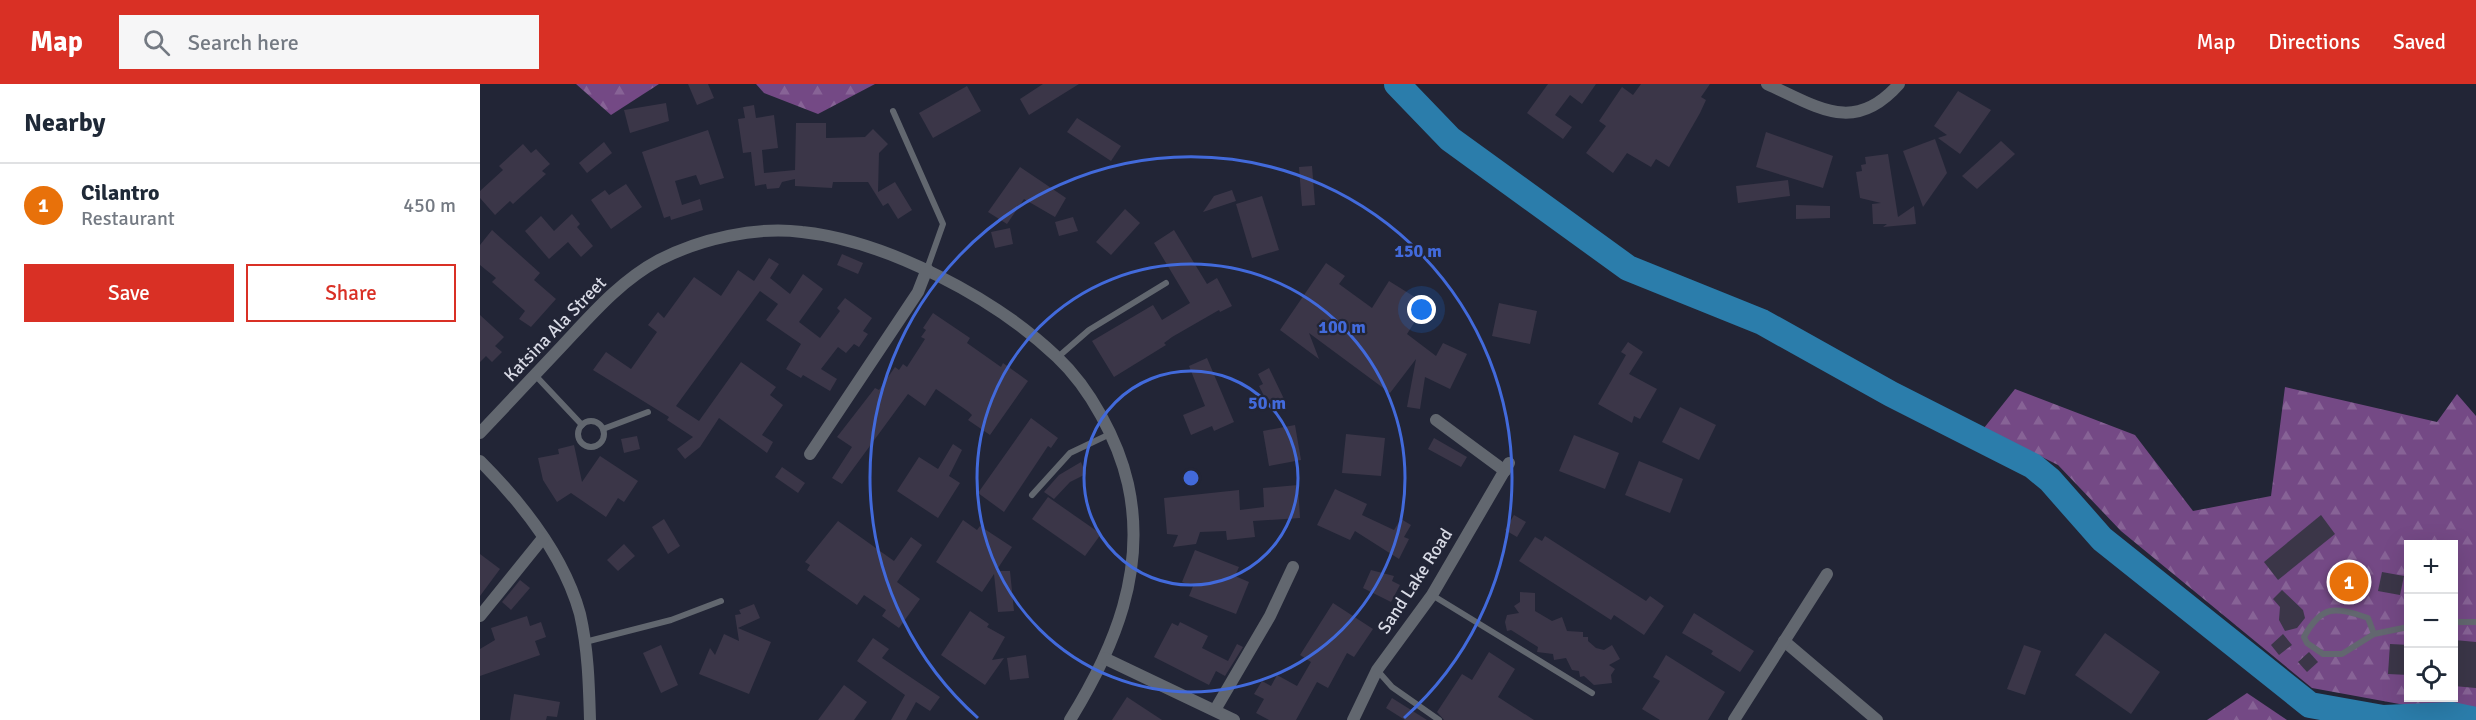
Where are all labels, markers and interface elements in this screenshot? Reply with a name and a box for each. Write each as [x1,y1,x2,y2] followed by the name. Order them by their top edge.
[119,15,539,69] search box
[30,25,83,59] text: Map
[140,26,173,59] icon: search
[188,29,299,56] text: Search here
[2197,29,2235,55] text: Map
[2268,29,2360,55] text: Directions
[2393,29,2446,55] text: Saved
[24,107,105,139] text: Nearby
[81,179,159,206] text: Cilantro
[38,193,49,218] text: 1
[403,193,456,218] text: 450 m
[81,206,175,231] text: Restaurant
[1394,240,1442,262] text: 150 m
[24,264,234,322] button: Save
[246,264,456,322] button: Share
[499,272,611,386] street label: Katsina Ala Street
[1407,295,1436,324] your location
[1318,316,1366,338] text: 100 m
[1248,392,1286,414] text: 50 m
[1181,468,1201,488] centre of rings
[1373,524,1457,638] street label: Sand Lake Road
[2404,540,2458,702] map controls
[2404,540,2458,594] button: +
[2330,560,2368,604] pin: 1
[2404,594,2458,648] button: −
[2404,648,2458,702] button: locate

